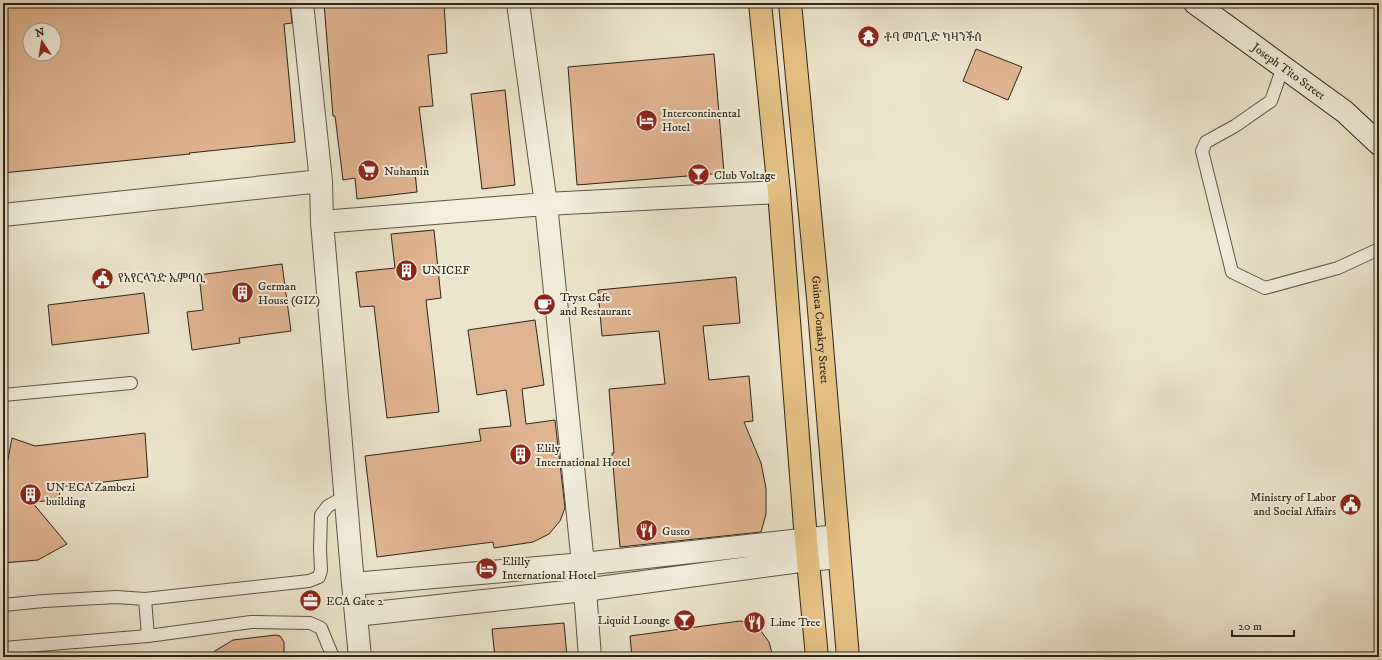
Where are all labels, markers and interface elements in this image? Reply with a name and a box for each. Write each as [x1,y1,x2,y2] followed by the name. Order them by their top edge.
[22,22,62,62] north arrow
[856,24,882,50] temple icon: ቶባ መስጊድ ካዛንችስ
[34,25,46,41] text: N
[884,30,982,45] place label: ቶባ መስጊድ ካዛንችስ
[1248,39,1329,103] street label: Joseph Tito Street
[662,106,741,135] place label: Intercontinental Hotel
[633,107,659,133] hotel icon: Intercontinental Hotel
[356,158,382,184] supermarket icon: Nuhamin
[686,162,712,188] bar icon: Club Voltage
[384,164,430,179] place label: Nuhamin
[714,168,776,183] place label: Club Voltage
[394,257,420,283] building icon: UNICEF
[422,263,470,278] place label: UNICEF
[90,265,116,291] public building icon: የአየርላንድ ኤምባሲ
[118,271,206,286] place label: የአየርላንድ ኤምባሲ
[808,275,833,384] street label: Guinea Conakry Street
[258,279,320,308] place label: German House (GIZ)
[230,280,256,306] building icon: German House (GIZ)
[560,290,631,319] place label: Tryst Cafe and Restaurant
[532,291,558,317] cafe icon: Tryst Cafe and Restaurant
[536,441,631,470] place label: Elily International Hotel
[508,442,534,468] building icon: Elily International Hotel
[46,480,135,509] place label: UN ECA Zambezi building
[18,481,44,507] building icon: UN ECA Zambezi building
[1250,490,1337,519] place label: Ministry of Labor and Social Affairs
[1338,491,1364,517] public building icon: Ministry of Labor and Social Affairs
[633,518,659,544] restaurant icon: Gusto
[662,524,690,539] place label: Gusto
[502,554,597,583] place label: Elilly International Hotel
[474,555,500,581] hotel icon: Elilly International Hotel
[297,588,323,614] office icon: ECA Gate 2
[326,594,384,609] place label: ECA Gate 2
[672,607,698,633] bar icon: Liquid Lounge
[742,609,768,635] restaurant icon: Lime Tree
[1232,612,1294,638] scale bar
[598,613,670,628] place label: Liquid Lounge
[770,615,821,630] place label: Lime Tree
[1238,619,1262,634] text: 20 m

